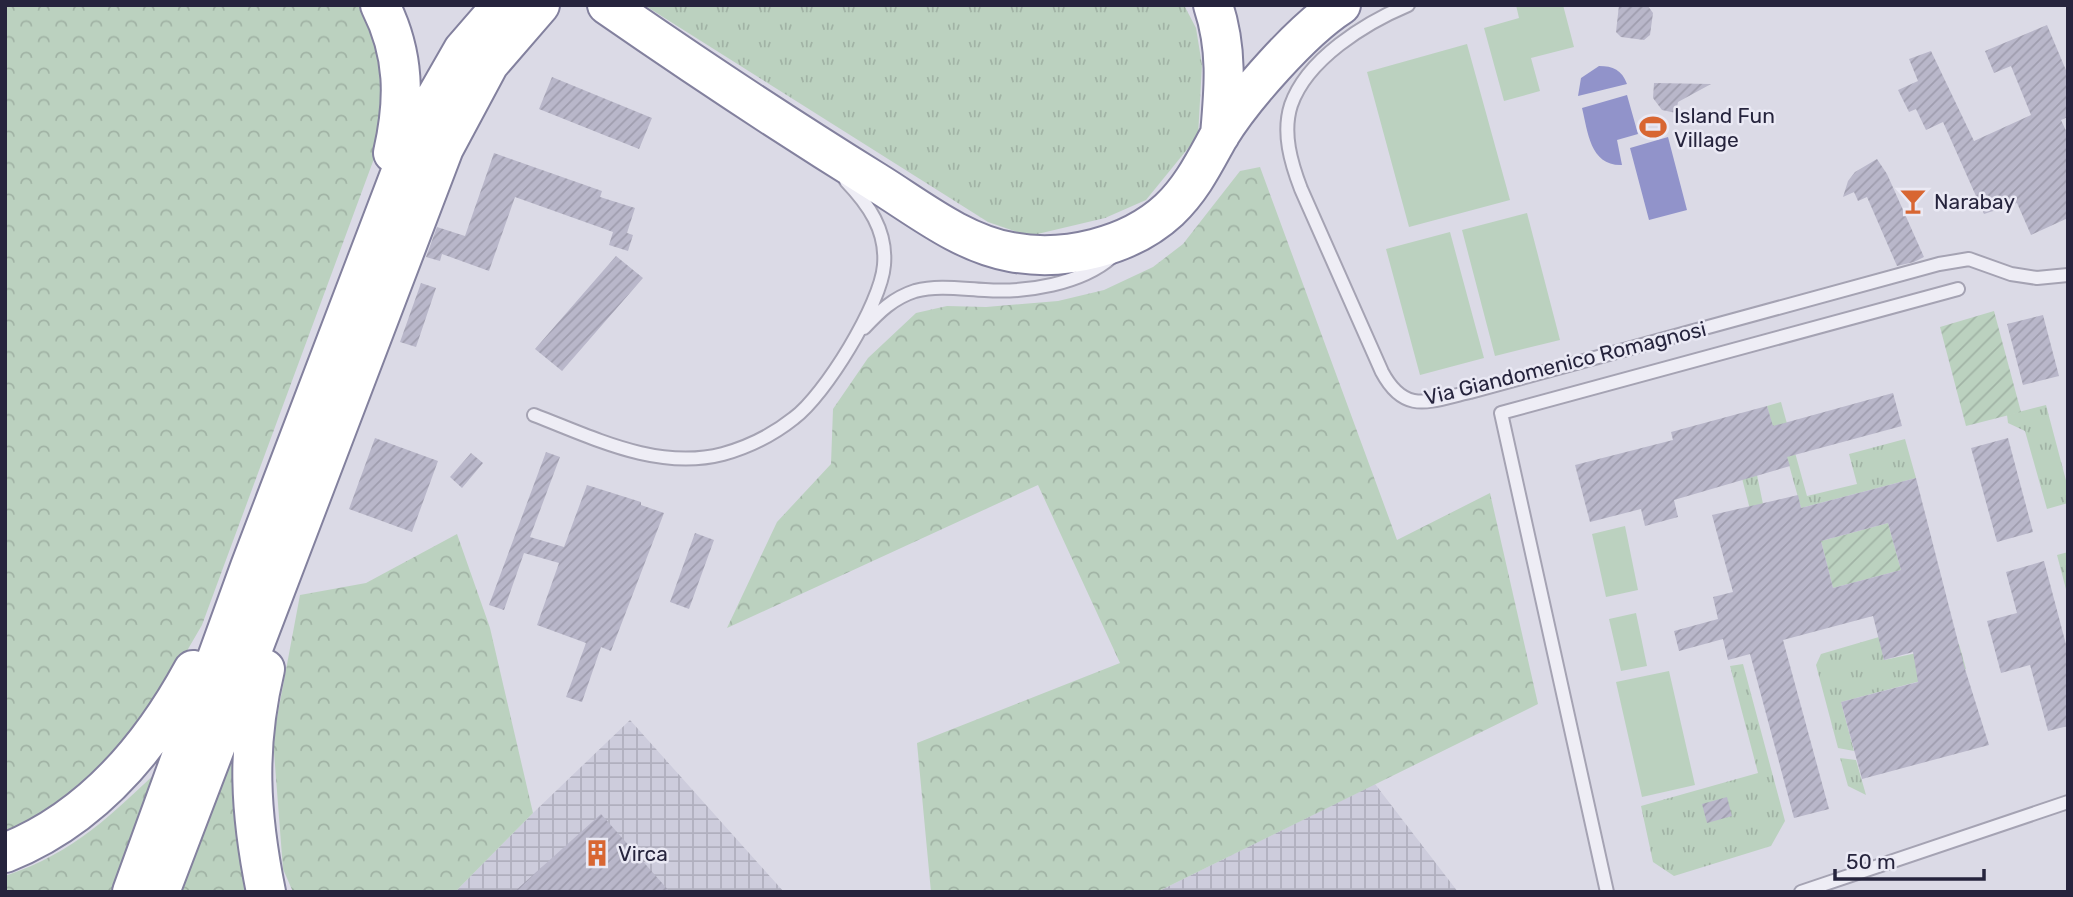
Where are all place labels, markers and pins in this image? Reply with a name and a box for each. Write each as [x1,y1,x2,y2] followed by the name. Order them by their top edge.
[1674,103,1775,152] place label: Island Fun Village
[1638,112,1668,142] sports icon: Island Fun Village
[1898,186,1928,216] bar icon: Narabay
[1934,189,2015,214] place label: Narabay
[582,838,612,868] building icon: Virca
[618,841,668,866] place label: Virca

